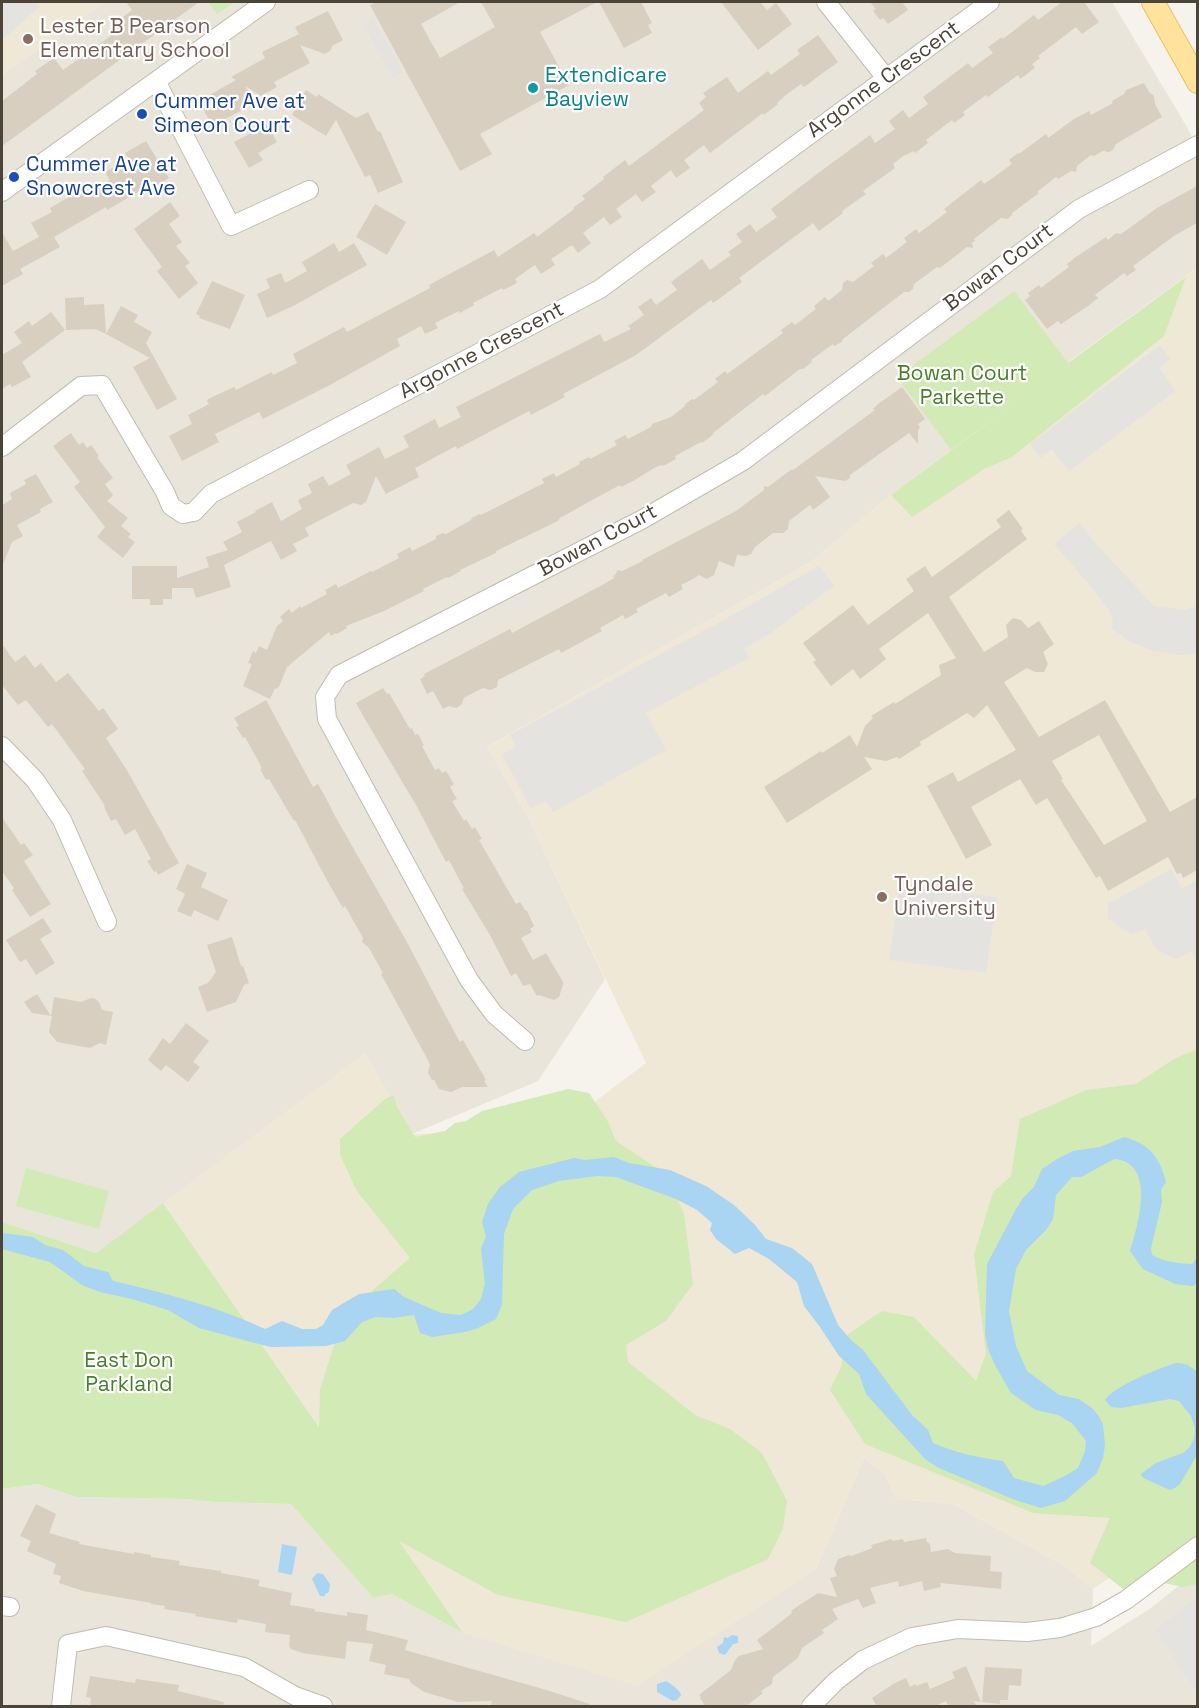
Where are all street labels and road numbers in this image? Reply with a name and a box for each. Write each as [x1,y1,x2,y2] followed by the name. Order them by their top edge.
[803,16,965,144] street label: Argonne Crescent
[939,219,1059,317] street label: Bowan Court
[395,297,569,405] street label: Argonne Crescent
[534,499,662,583] street label: Bowan Court

